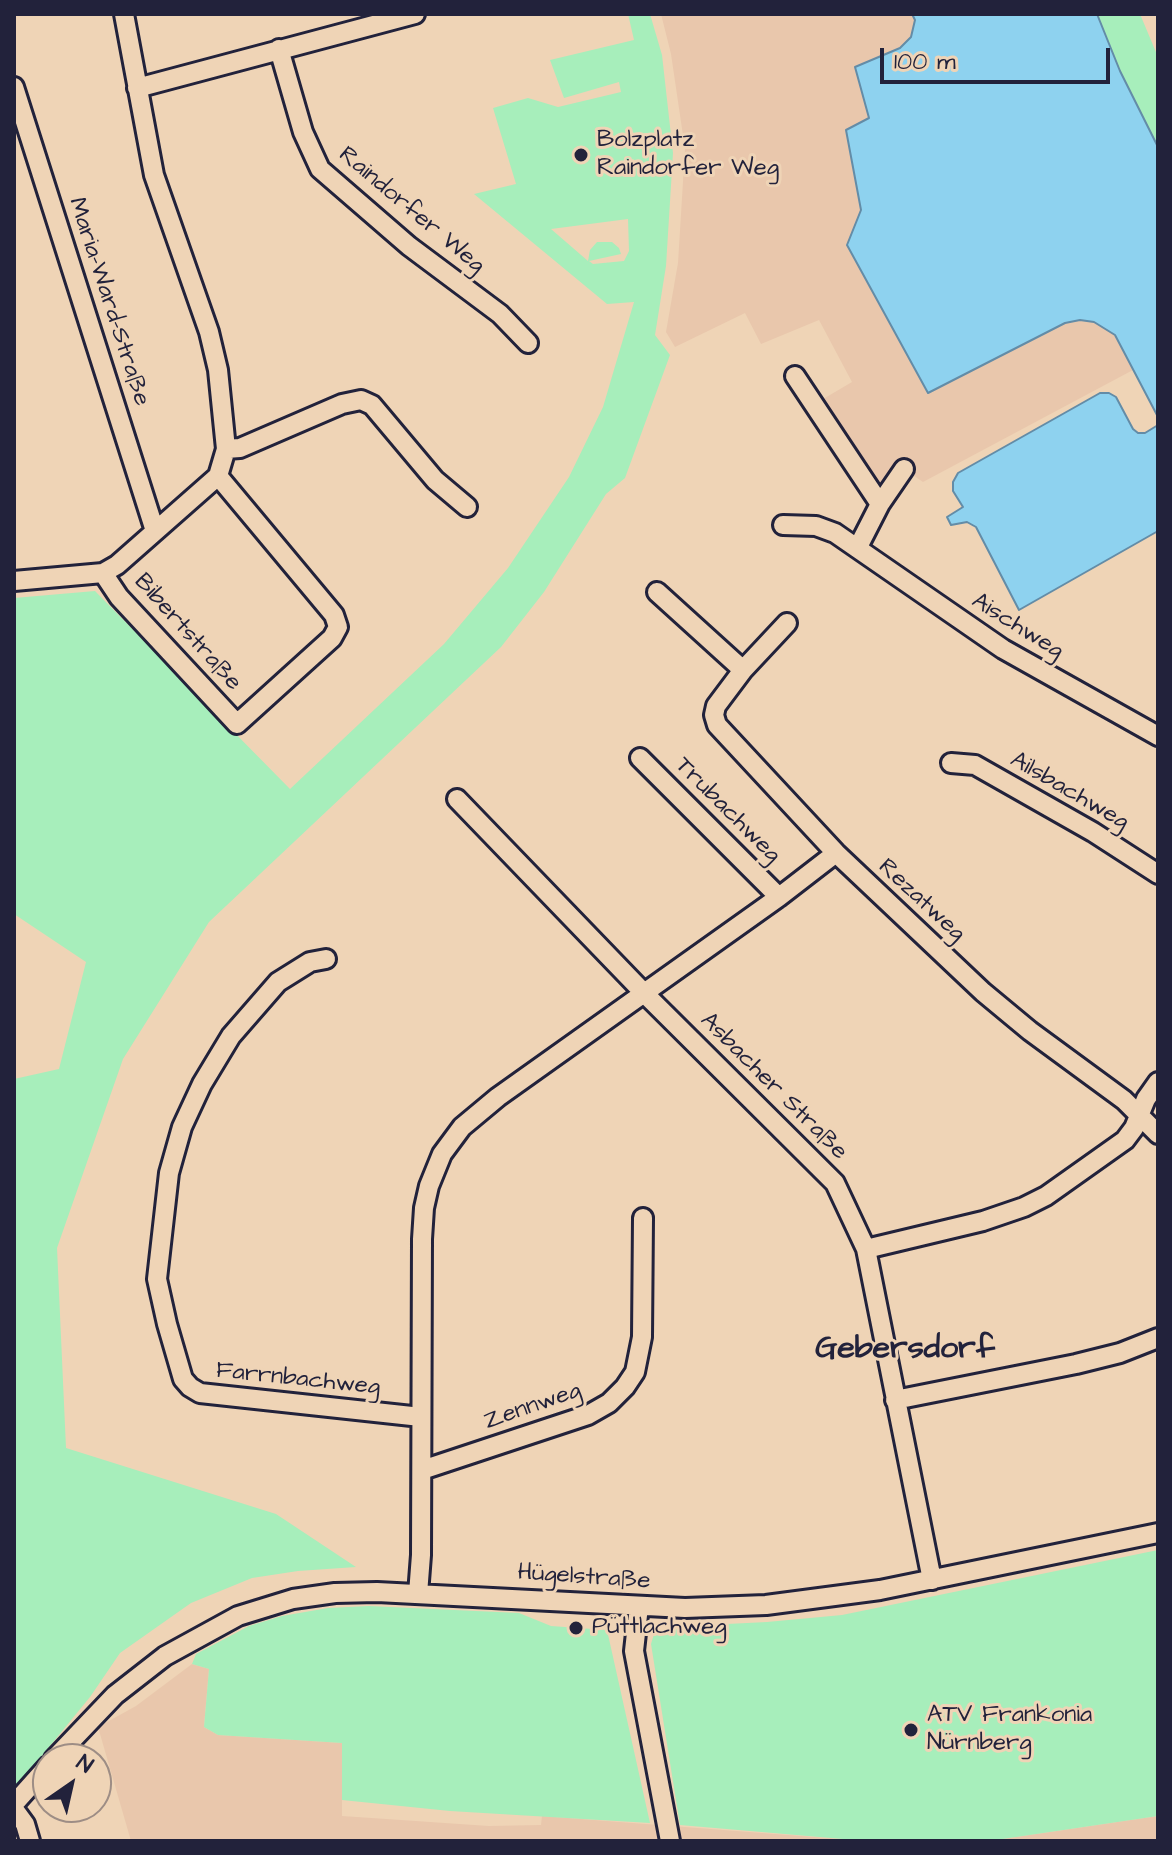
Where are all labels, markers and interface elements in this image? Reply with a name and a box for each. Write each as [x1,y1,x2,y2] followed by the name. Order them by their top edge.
[884,32,1114,82] scale bar
[894,45,956,79] text: 100 m
[597,127,779,183] place label: Bolzplatz Raindorfer Weg
[332,141,490,281] street label: Raindorfer Weg
[572,146,590,164] marker: Bolzplatz Raindorfer Weg
[61,194,155,410] street label: Maria-Ward-Straße
[127,569,247,697] street label: Bibertstraße
[966,588,1068,666] street label: Aischweg
[1004,746,1134,838] street label: Ailsbachweg
[668,752,786,870] street label: Trubachweg
[871,853,971,949] street label: Rezatweg
[693,1007,853,1167] street label: Asbacher Straße
[815,1331,995,1369] district label: Gebersdorf
[215,1357,381,1403] street label: Farrnbachweg
[481,1377,585,1437] street label: Zennweg
[517,1559,651,1597] street label: Hügelstraße
[592,1614,727,1642] place label: Püttlachweg
[567,1619,585,1637] marker: Püttlachweg
[927,1702,1092,1758] place label: ATV Frankonia Nürnberg
[902,1721,920,1739] marker: ATV Frankonia Nürnberg
[32,1743,112,1823] north arrow
[70,1748,99,1781] text: N

